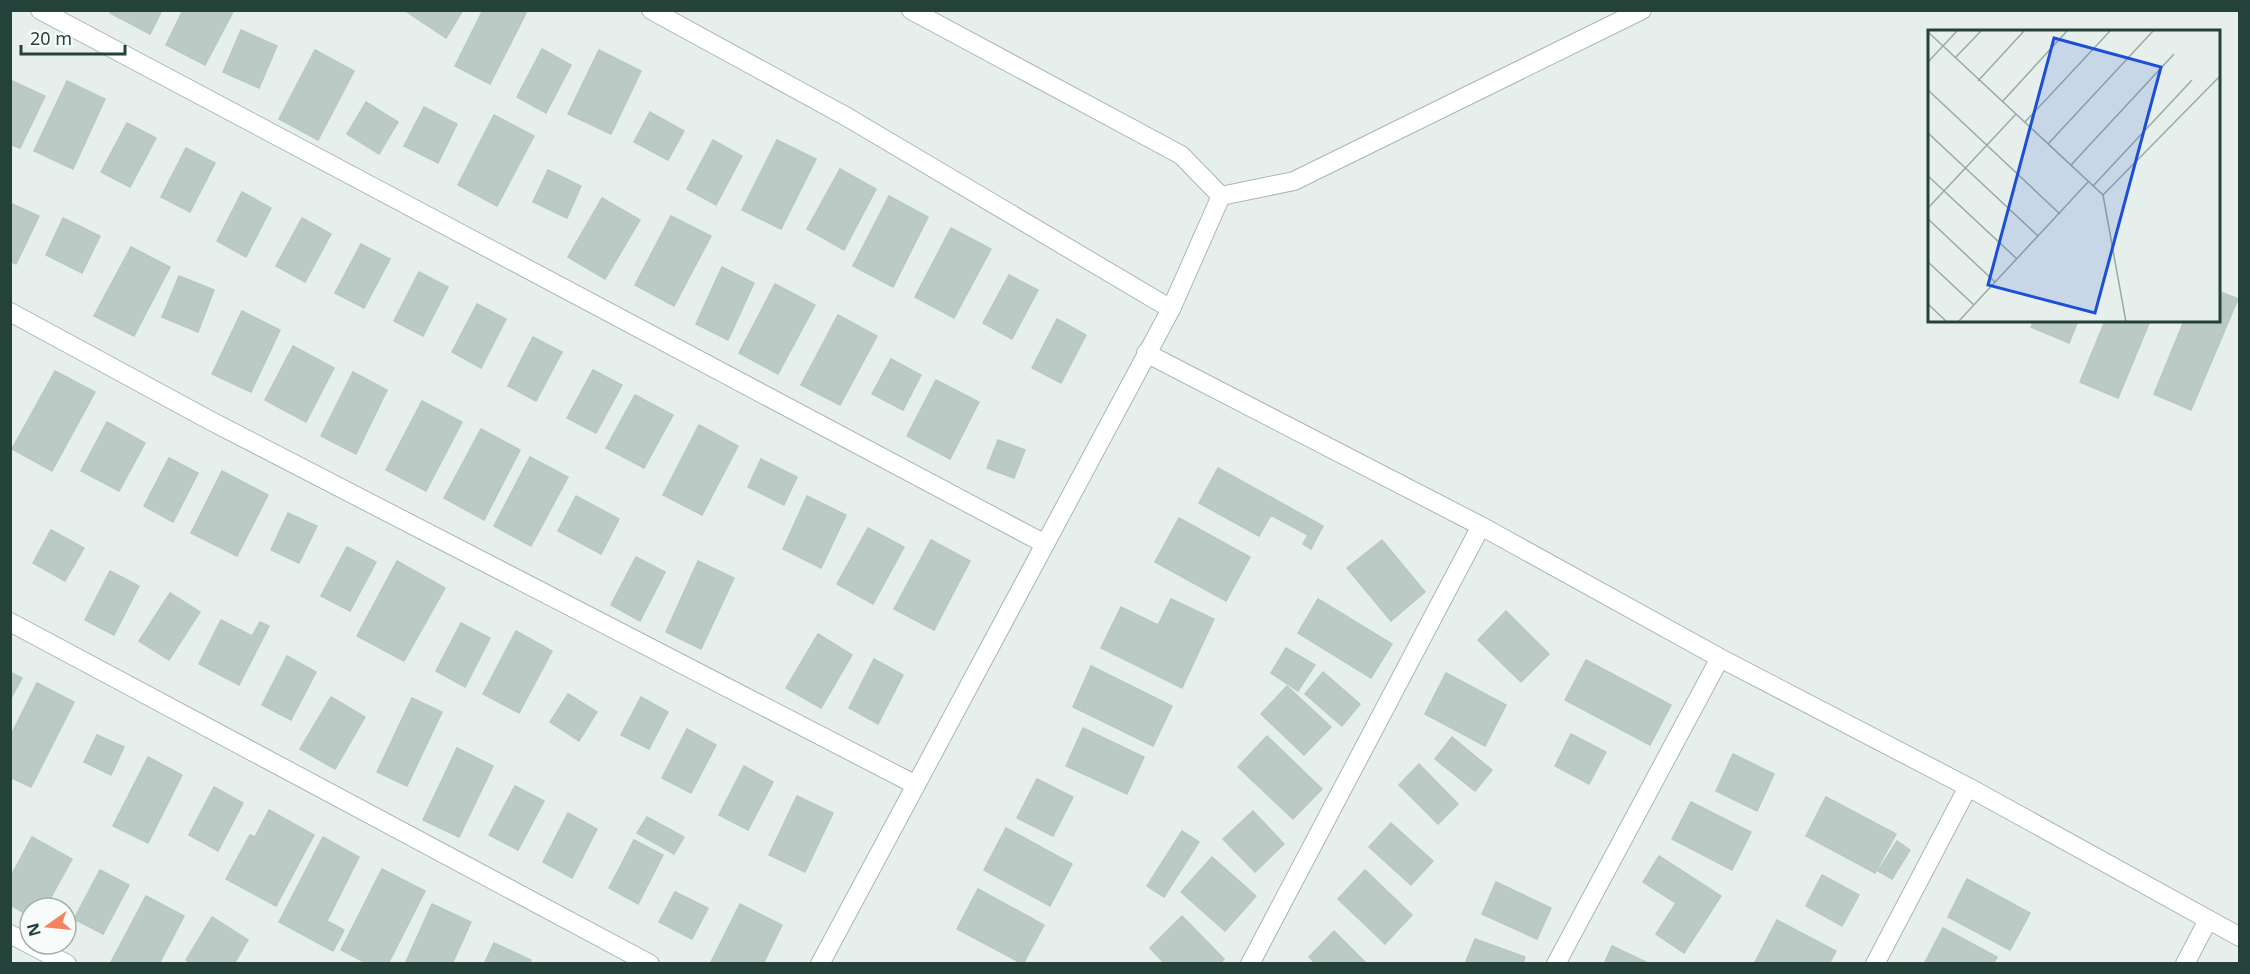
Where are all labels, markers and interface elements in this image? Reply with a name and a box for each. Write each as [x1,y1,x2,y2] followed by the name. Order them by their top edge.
[21,18,124,56] scale bar
[30,26,72,50] text: 20 m
[1928,30,2220,322] inset map
[18,896,78,956] north arrow
[21,921,46,939] text: N

